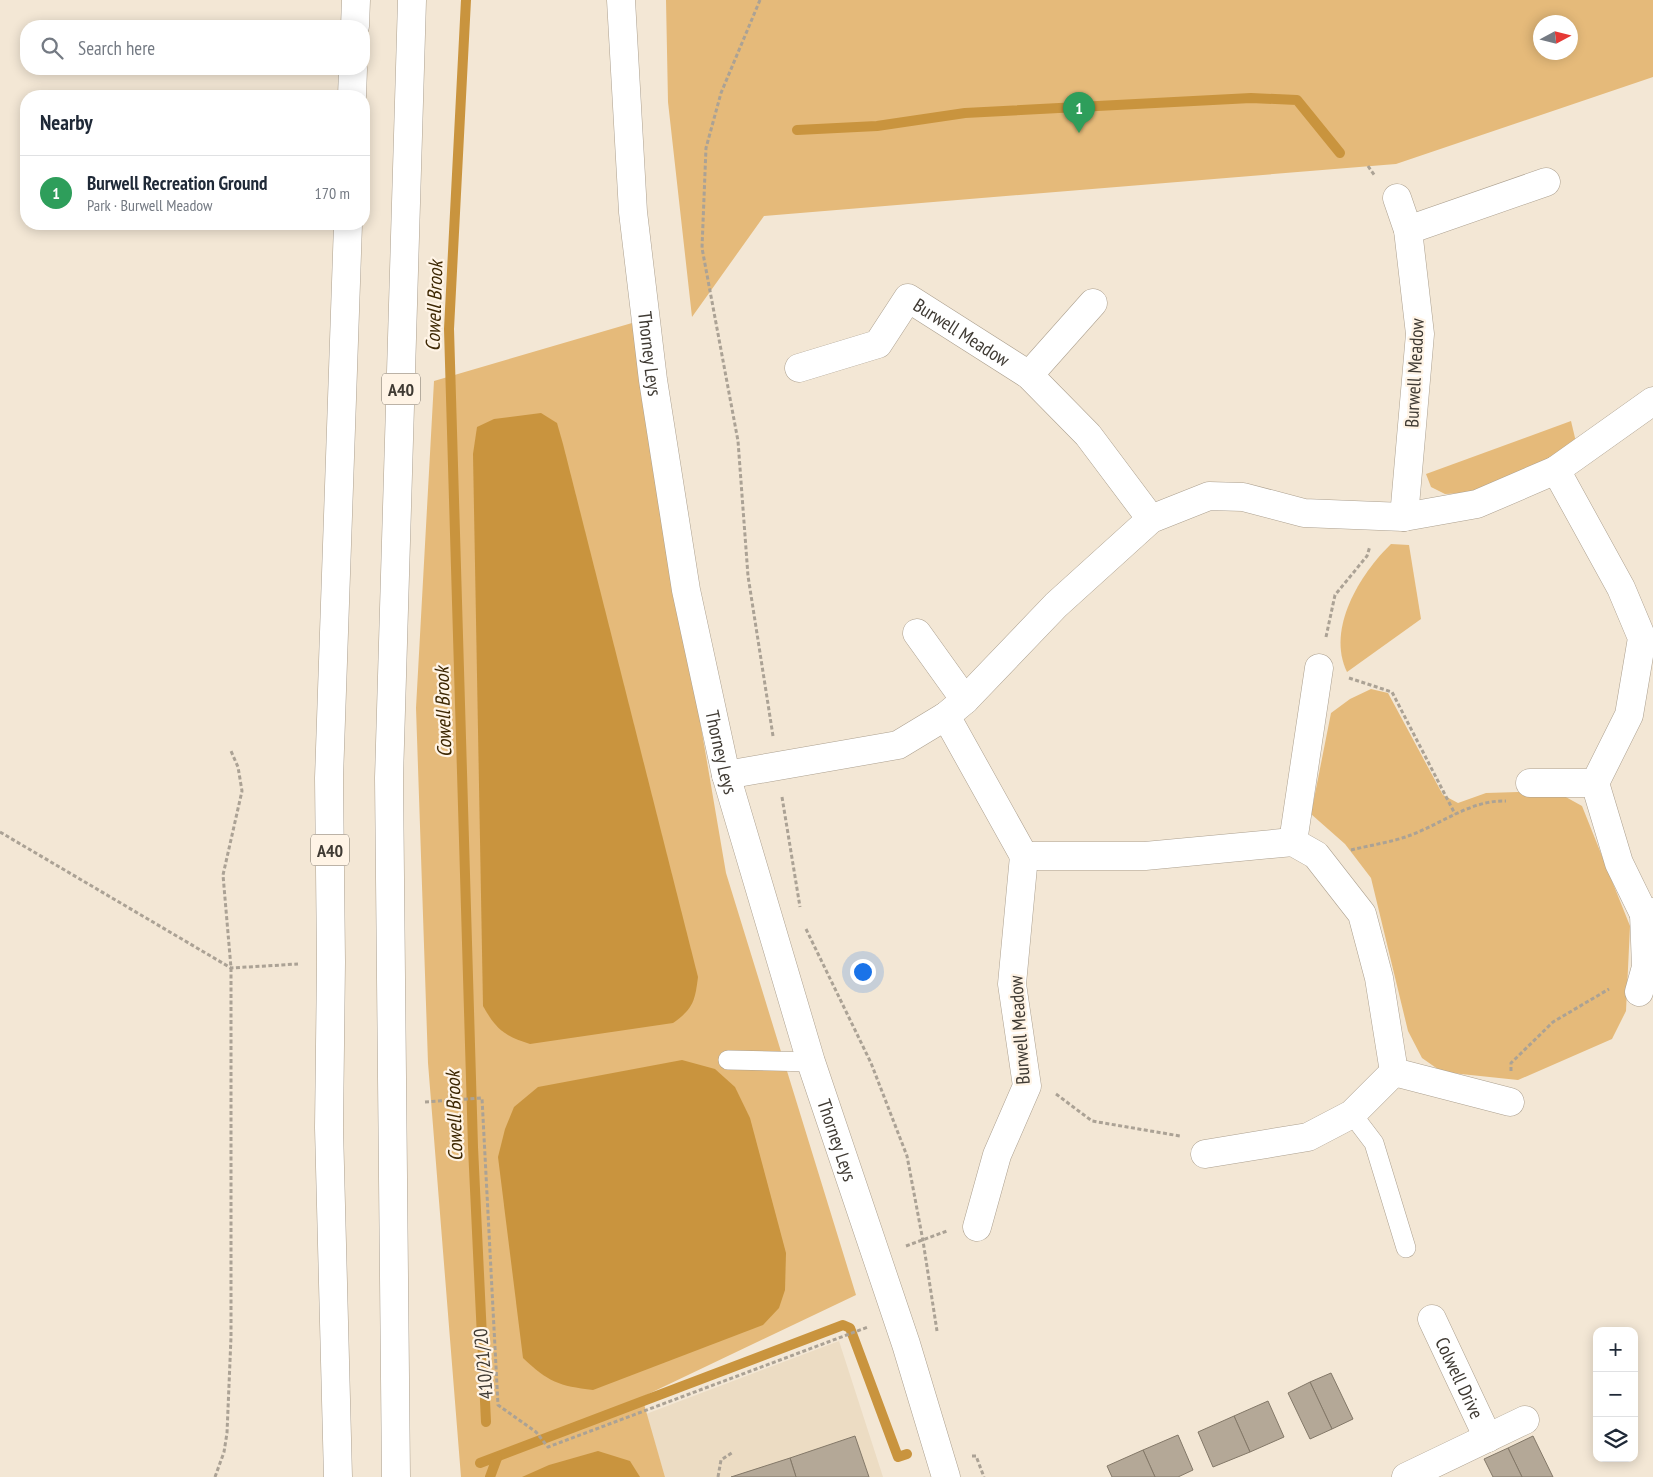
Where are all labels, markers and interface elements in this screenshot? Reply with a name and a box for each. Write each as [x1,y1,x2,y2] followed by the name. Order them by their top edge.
[1533,15,1578,60] north arrow
[20,20,370,75] search box
[38,34,66,62] icon: search
[78,36,155,60] text: Search here
[1063,92,1095,133] pin: 1
[40,109,93,136] text: Nearby
[87,171,267,195] text: Burwell Recreation Ground
[52,183,60,203] text: 1
[315,183,350,203] text: 170 m
[87,195,213,215] text: Park · Burwell Meadow
[419,258,449,352] water label: Cowell Brook
[909,293,1015,372] street label: Burwell Meadow
[633,310,667,398] street label: Thorney Leys
[1399,317,1429,428] street label: Burwell Meadow
[382,374,420,404] road number: A40
[428,664,458,758] water label: Cowell Brook
[700,708,743,797] street label: Thorney Leys
[311,834,349,866] road number: A40
[850,959,876,985] your location
[1003,974,1035,1085] street label: Burwell Meadow
[439,1068,469,1162] water label: Cowell Brook
[812,1096,862,1184] street label: Thorney Leys
[1593,1327,1638,1462] map controls
[1593,1327,1638,1372] button: +
[468,1328,498,1400] street label: 410/21/20
[1430,1333,1489,1423] street label: Colwell Drive
[1593,1372,1638,1417] button: −
[1593,1417,1638,1462] button: layers

